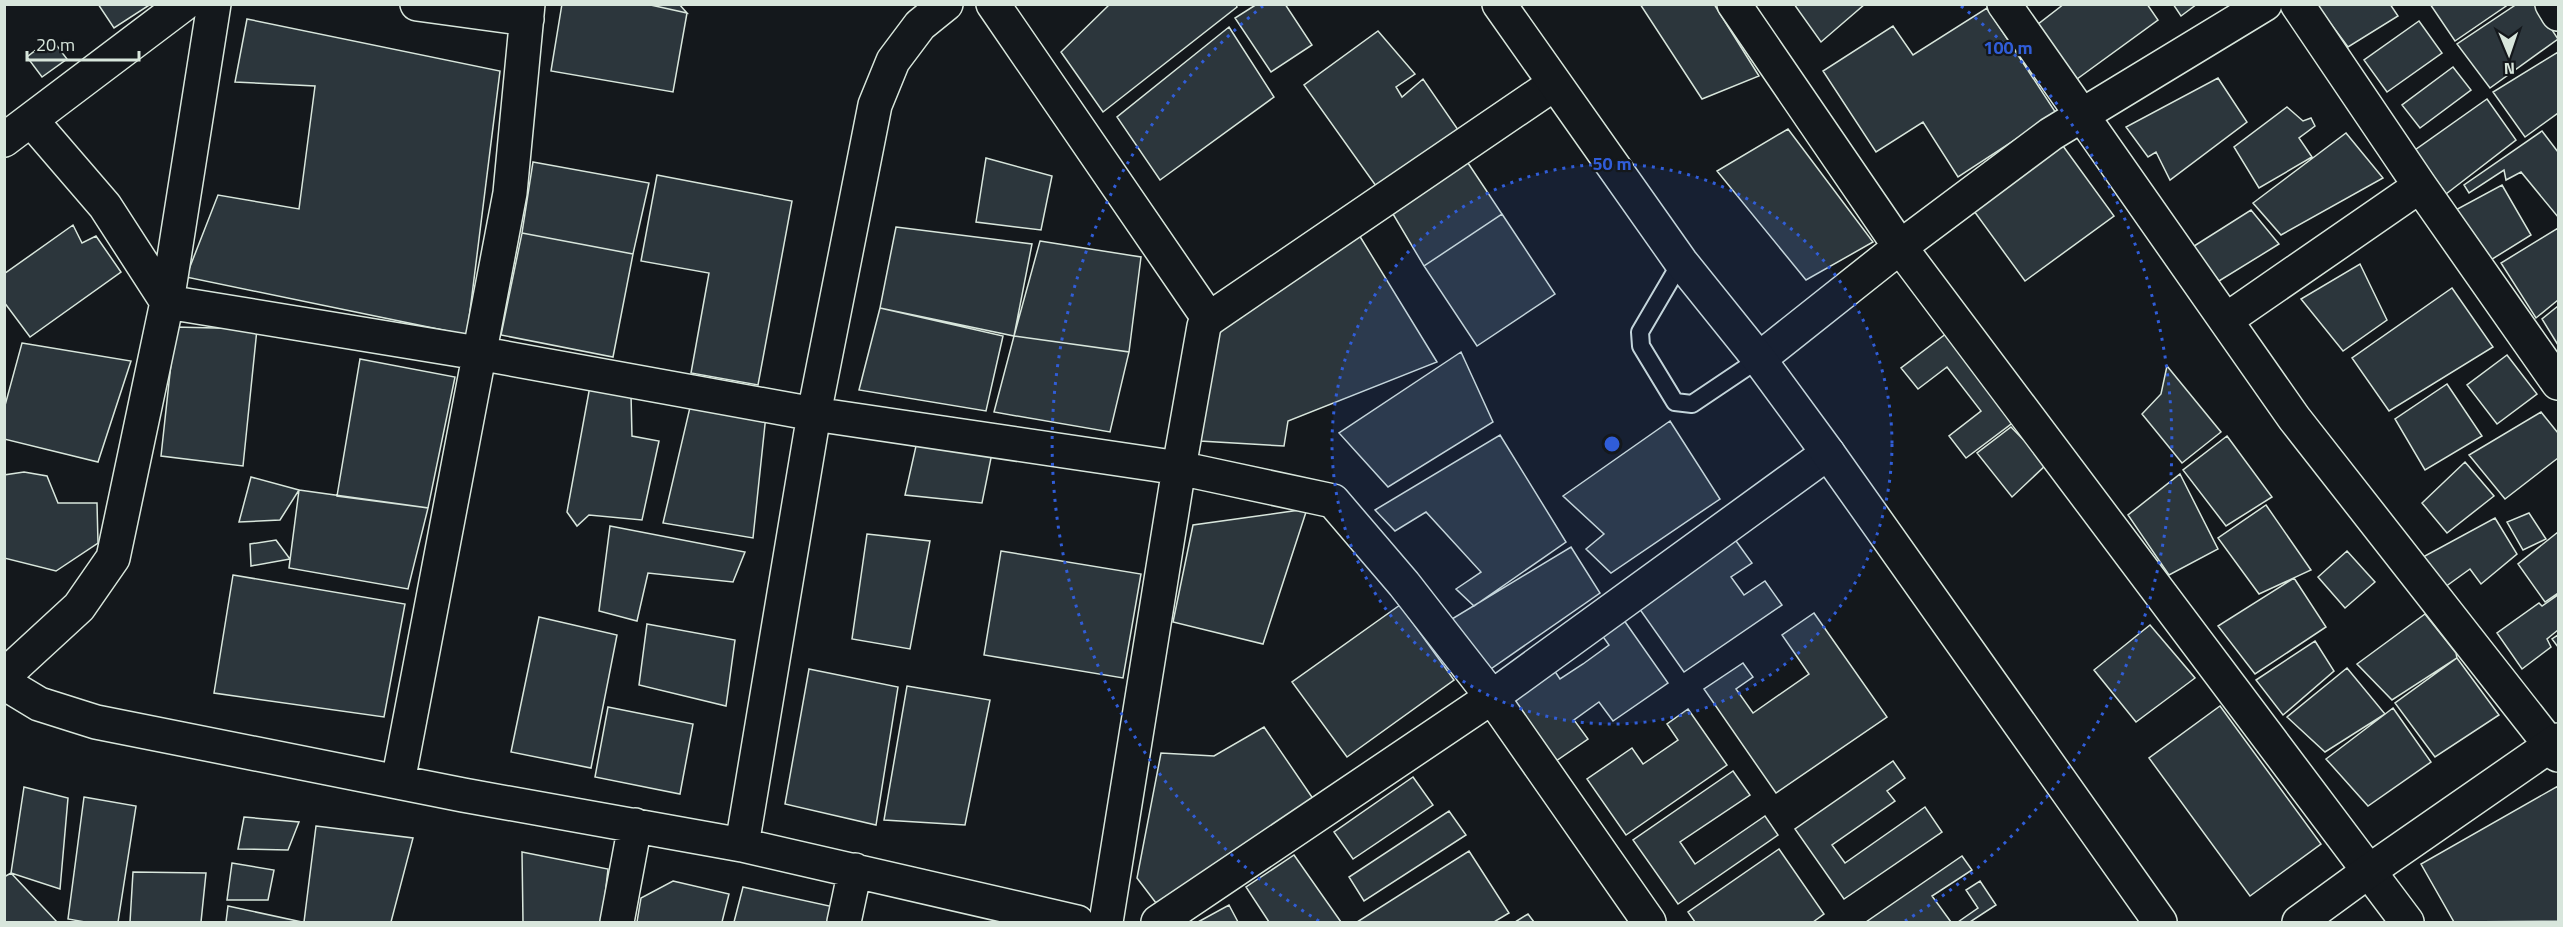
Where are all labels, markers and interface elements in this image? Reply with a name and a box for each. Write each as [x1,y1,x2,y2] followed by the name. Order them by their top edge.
[27,24,140,62] scale bar
[2479,24,2539,84] north arrow
[36,31,75,58] text: 20 m
[1983,34,2033,61] text: 100 m
[2504,57,2515,81] text: N
[1592,150,1632,177] text: 50 m
[1602,434,1622,454] centre of rings

